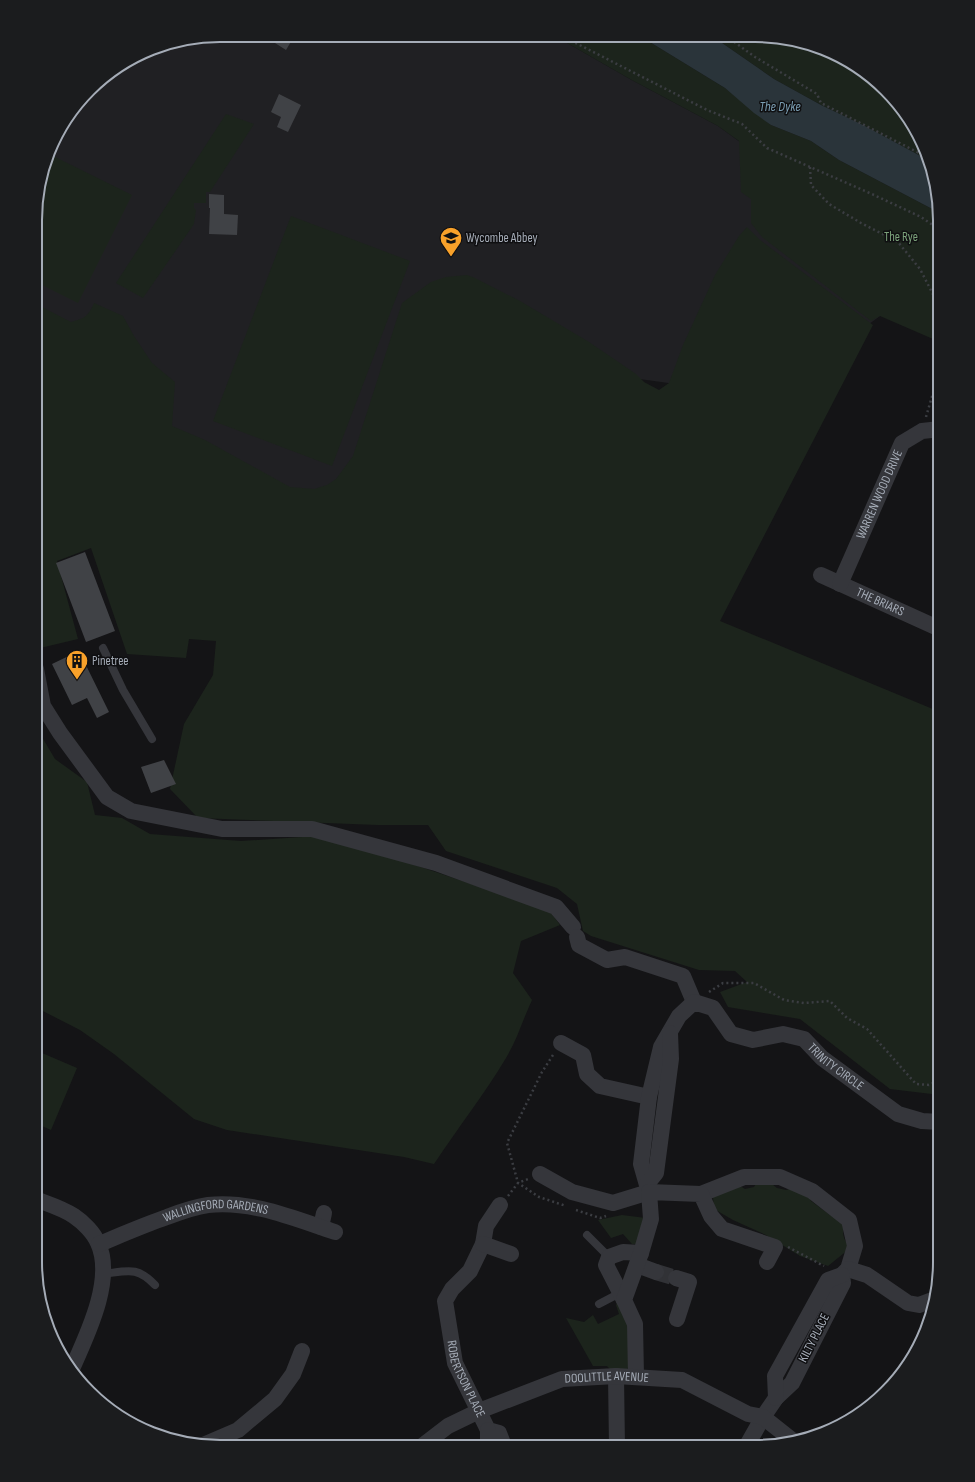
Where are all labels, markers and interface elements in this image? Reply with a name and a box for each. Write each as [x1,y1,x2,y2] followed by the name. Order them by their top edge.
[759,98,801,115] water label: The Dyke
[438,225,464,258] school or university icon: Wycombe Abbey
[884,229,918,245] park label: The Rye
[466,230,538,246] place label: Wycombe Abbey
[853,447,906,541] street label: WARREN WOOD DRIVE
[854,584,907,620] street label: THE BRIARS
[64,648,90,681] building icon: Pinetree
[92,653,129,669] place label: Pinetree
[804,1040,867,1094] street label: TRINITY CIRCLE
[161,1196,270,1226] street label: WALLINGFORD GARDENS
[795,1311,833,1365] street label: KILTY PLACE
[443,1339,489,1420] street label: ROBERTSON PLACE
[564,1368,649,1387] street label: DOOLITTLE AVENUE

